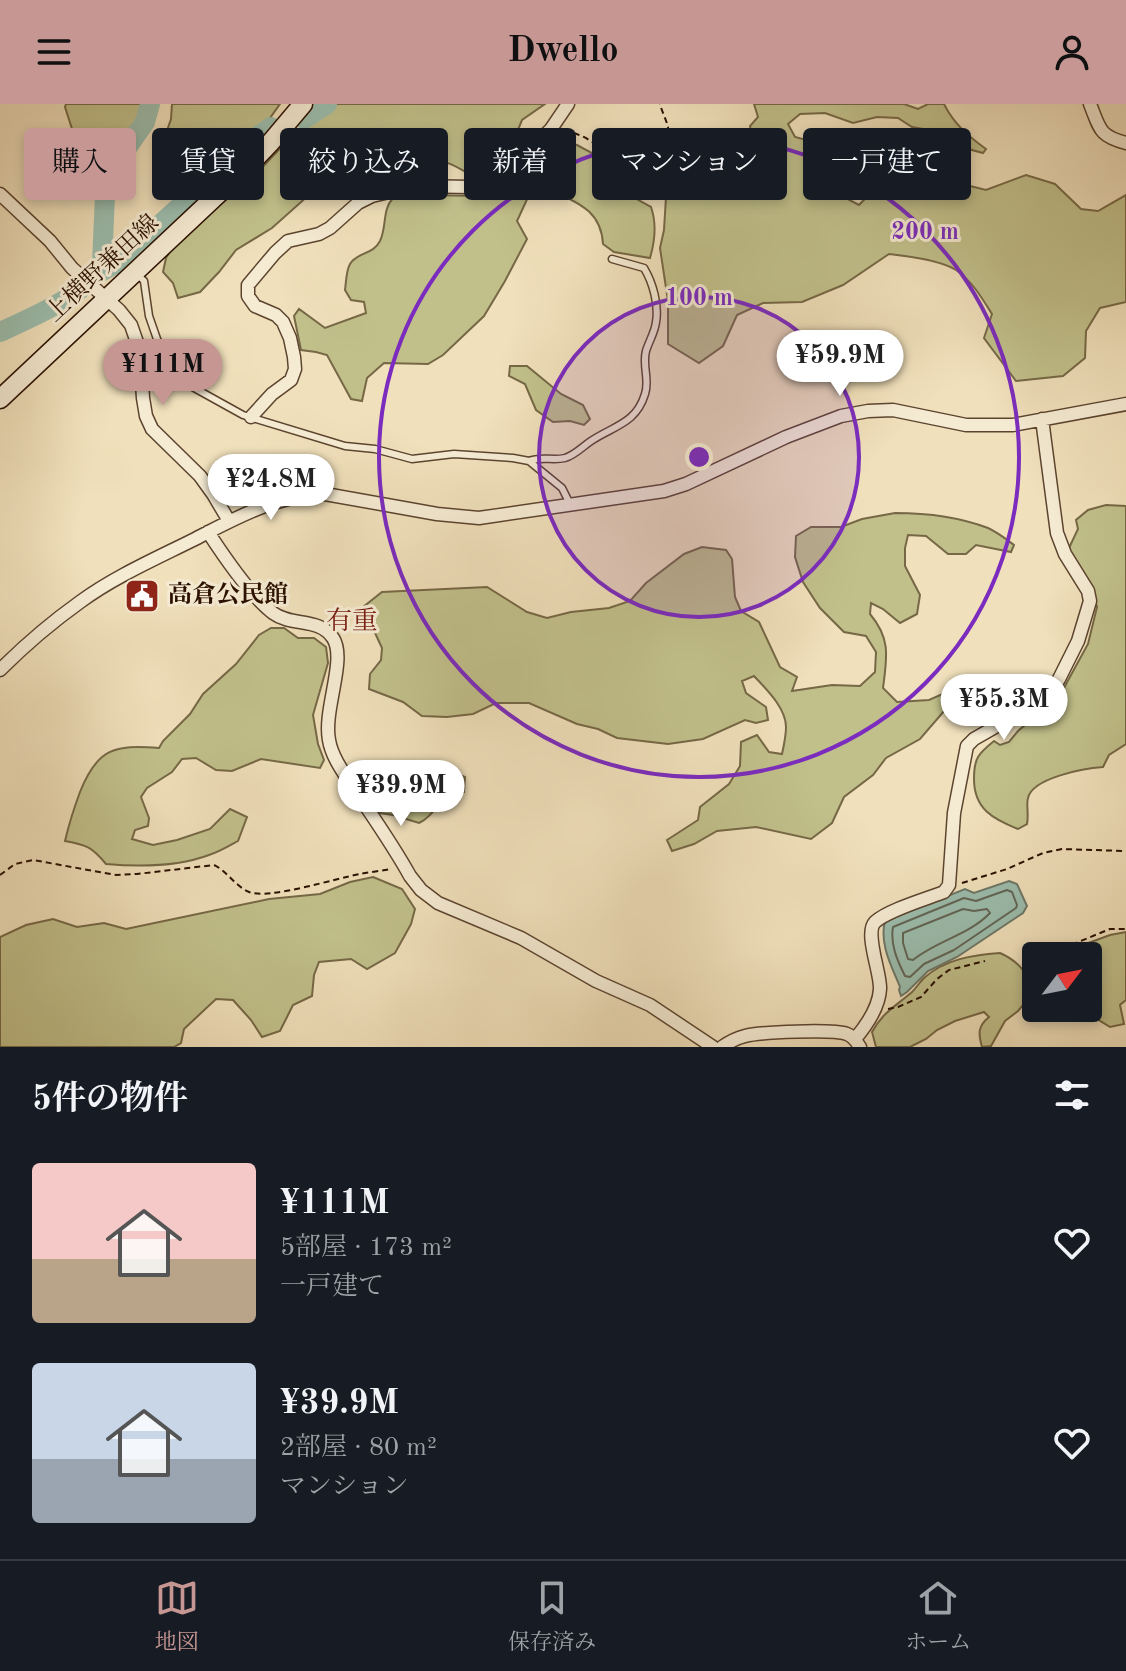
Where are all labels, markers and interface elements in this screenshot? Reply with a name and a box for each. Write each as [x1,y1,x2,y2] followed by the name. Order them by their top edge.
[32,30,76,74] icon: menu
[1050,30,1094,74] icon: person
[507,34,619,70] text: Dwello
[24,128,136,200] chip: 購入
[152,128,264,200] chip: 賃貸
[280,128,448,200] chip: 絞り込み
[464,128,576,200] chip: 新着
[592,128,787,200] chip: マンション
[803,128,971,200] chip: 一戸建て
[40,209,164,327] street label: 上横野兼田線
[891,221,959,245] text: 200 m
[665,287,733,311] text: 100 m
[775,330,905,398] pin: ¥59.9M
[107,339,219,407] pin: ¥111M
[795,343,885,369] text: ¥59.9M
[121,352,205,378] text: ¥111M
[685,443,713,471] centre of rings
[206,454,336,522] pin: ¥24.8M
[226,467,316,493] text: ¥24.8M
[123,577,161,615] public building icon: 高倉公民館
[168,581,288,608] place label: 高倉公民館
[326,607,378,635] district label: 有重
[939,674,1069,742] pin: ¥55.3M
[959,687,1049,713] text: ¥55.3M
[336,760,466,828] pin: ¥39.9M
[356,773,446,799] text: ¥39.9M
[1022,942,1102,1022] north arrow
[1022,942,1102,1022] map controls
[1050,1073,1094,1117] icon: filters
[32,1083,188,1117] text: 5件の物件
[280,1187,389,1221] text: ¥111M
[96,1195,192,1291] icon: home
[1050,1221,1094,1265] icon: heart
[280,1235,452,1261] text: 5部屋 · 173 m²
[280,1274,384,1300] text: 一戸建て
[280,1387,399,1421] text: ¥39.9M
[96,1395,192,1491] icon: home
[1050,1421,1094,1465] icon: heart
[280,1435,437,1461] text: 2部屋 · 80 m²
[280,1474,409,1500] text: マンション
[155,1576,199,1657] tab: 地図
[508,1576,596,1657] tab: 保存済み
[905,1576,971,1657] tab: ホーム

